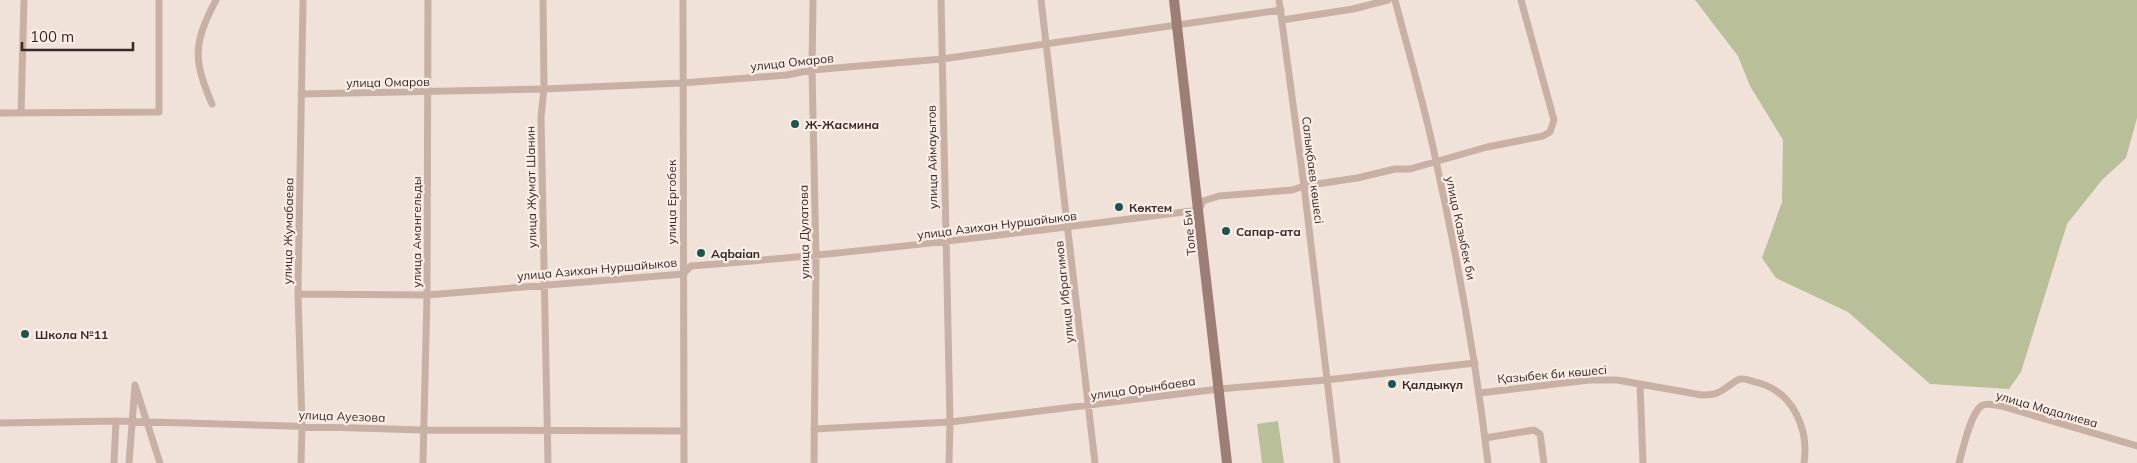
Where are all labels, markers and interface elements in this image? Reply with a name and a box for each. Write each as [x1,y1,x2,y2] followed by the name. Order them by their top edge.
[22,20,134,52] scale bar
[30,27,74,46] text: 100 m
[750,50,835,74] street label: улица Омаров
[346,74,430,90] street label: улица Омаров
[924,105,940,209] street label: улица Аймауытов
[1299,115,1327,225] street label: Салықбаев көшесі
[805,117,879,132] place label: Ж-Жасмина
[789,118,801,130] marker: Ж-Жасмина
[522,126,540,248] street label: улица Жумат Шанин
[664,159,679,244] street label: улица Ергобек
[1443,175,1479,281] street label: улица Казыбек би
[409,176,424,288] street label: улица Амангельды
[280,178,296,284] street label: улица Жумабаева
[796,185,812,279] street label: улица Дулатова
[1129,200,1172,215] place label: Көктем
[1113,201,1125,213] marker: Көктем
[916,208,1078,242] street label: улица Азихан Нуршайыков
[1179,210,1199,256] street label: Толе Би
[1236,224,1301,239] place label: Сапар-ата
[1220,225,1232,237] marker: Сапар-ата
[1051,240,1077,344] street label: улица Ибрагимов
[711,246,760,261] place label: Aqbaian
[695,247,707,259] marker: Aqbaian
[516,255,678,283] street label: улица Азихан Нуршайыков
[35,327,108,342] place label: Школа №11
[19,328,31,340] marker: Школа №11
[1497,362,1607,386] street label: Қазыбек би көшесі
[1090,373,1196,403] street label: улица Орынбаева
[1402,377,1463,392] place label: Қалдыкүл
[1386,378,1398,390] marker: Қалдыкүл
[1994,387,2100,431] street label: улица Мадалиева
[298,407,386,425] street label: улица Ауезова

